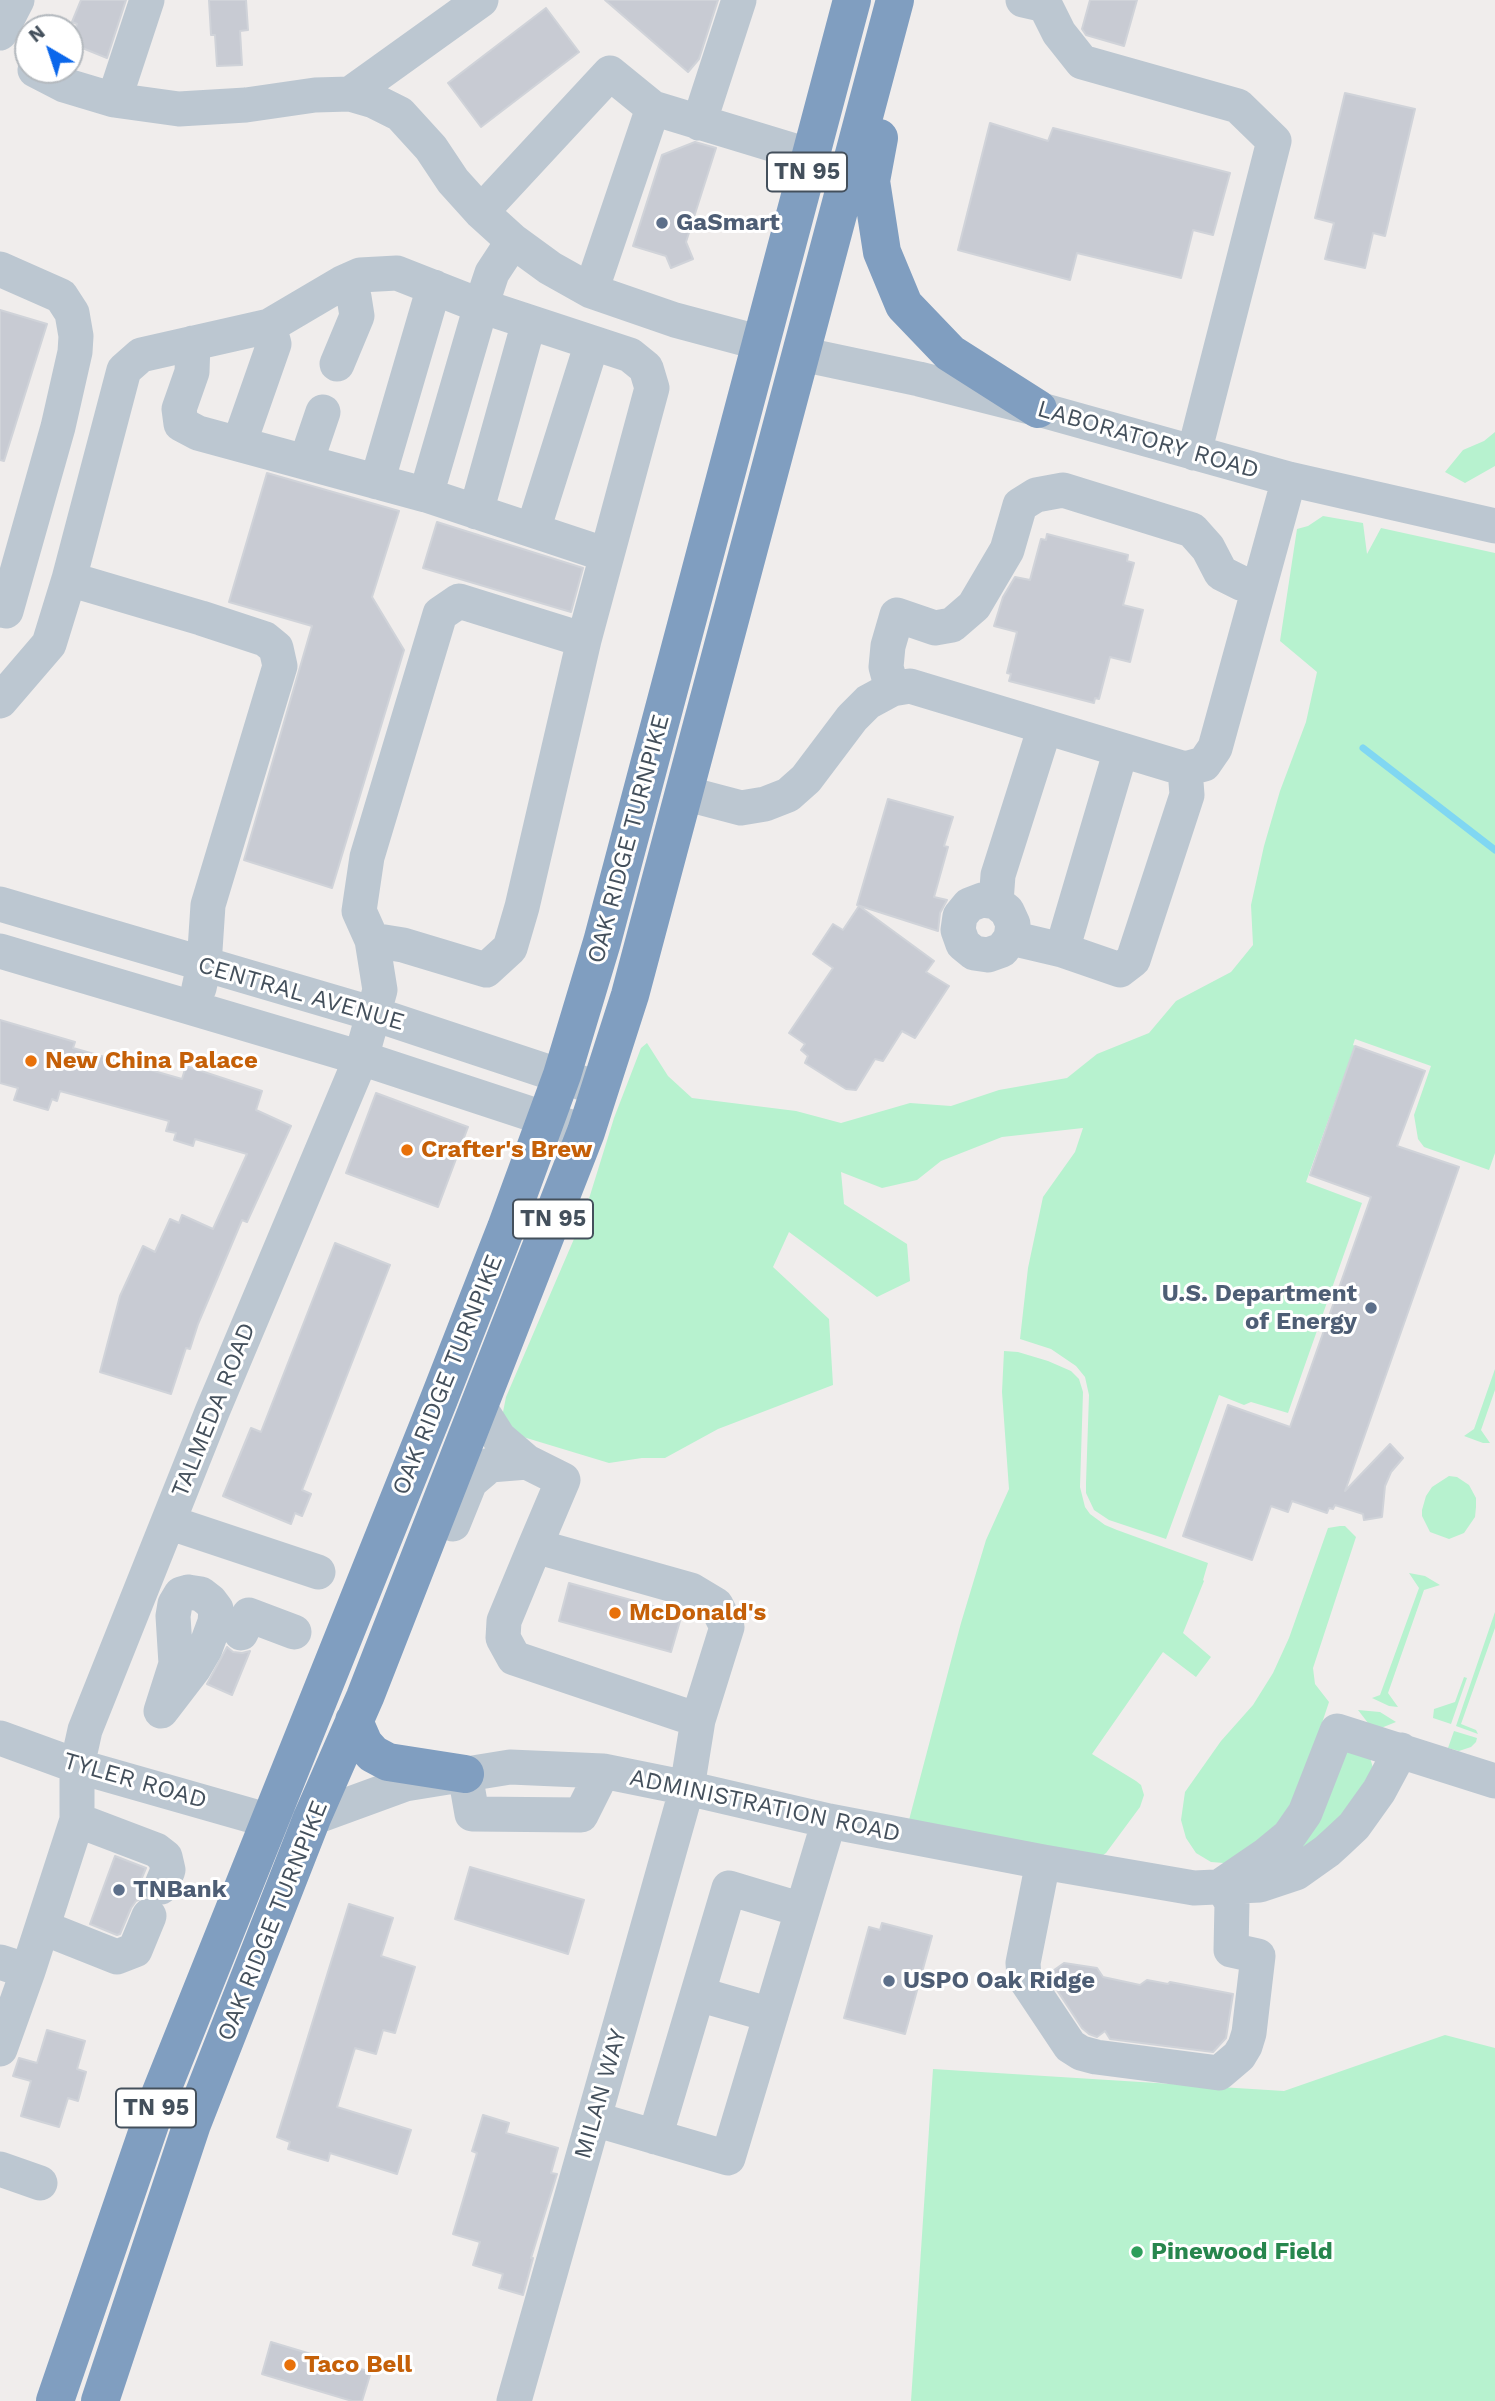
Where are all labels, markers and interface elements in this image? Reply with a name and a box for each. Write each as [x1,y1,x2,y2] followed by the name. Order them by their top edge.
[14,14,84,84] north arrow
[24,20,49,47] text: N
[767,153,847,192] road number: TN 95
[676,209,780,237] place label: GaSmart
[654,215,670,231] marker: GaSmart
[1034,395,1262,485] street label: LABORATORY ROAD
[582,711,676,967] street label: OAK RIDGE TURNPIKE
[194,951,408,1037] street label: CENTRAL AVENUE
[45,1047,258,1075] place label: New China Palace
[23,1053,39,1069] marker: New China Palace
[421,1136,592,1164] place label: Crafter's Brew
[399,1142,415,1158] marker: Crafter's Brew
[513,1200,593,1238] road number: TN 95
[387,1251,509,1499] street label: OAK RIDGE TURNPIKE
[1162,1280,1357,1336] place label: U.S. Department of Energy
[1363,1300,1379,1316] marker: U.S. Department of Energy
[166,1319,262,1501] street label: TALMEDA ROAD
[629,1599,766,1627] place label: McDonald's
[607,1605,623,1621] marker: McDonald's
[60,1747,210,1815] street label: TYLER ROAD
[627,1763,903,1849] street label: ADMINISTRATION ROAD
[212,1797,334,2045] street label: OAK RIDGE TURNPIKE
[133,1876,227,1904] place label: TNBank
[111,1882,127,1898] marker: TNBank
[903,1967,1095,1995] place label: USPO Oak Ridge
[881,1973,897,1989] marker: USPO Oak Ridge
[569,2026,633,2162] street label: MILAN WAY
[116,2088,196,2128] road number: TN 95
[1151,2238,1333,2266] place label: Pinewood Field
[1129,2244,1145,2260] marker: Pinewood Field
[304,2351,412,2379] place label: Taco Bell
[282,2357,298,2373] marker: Taco Bell

